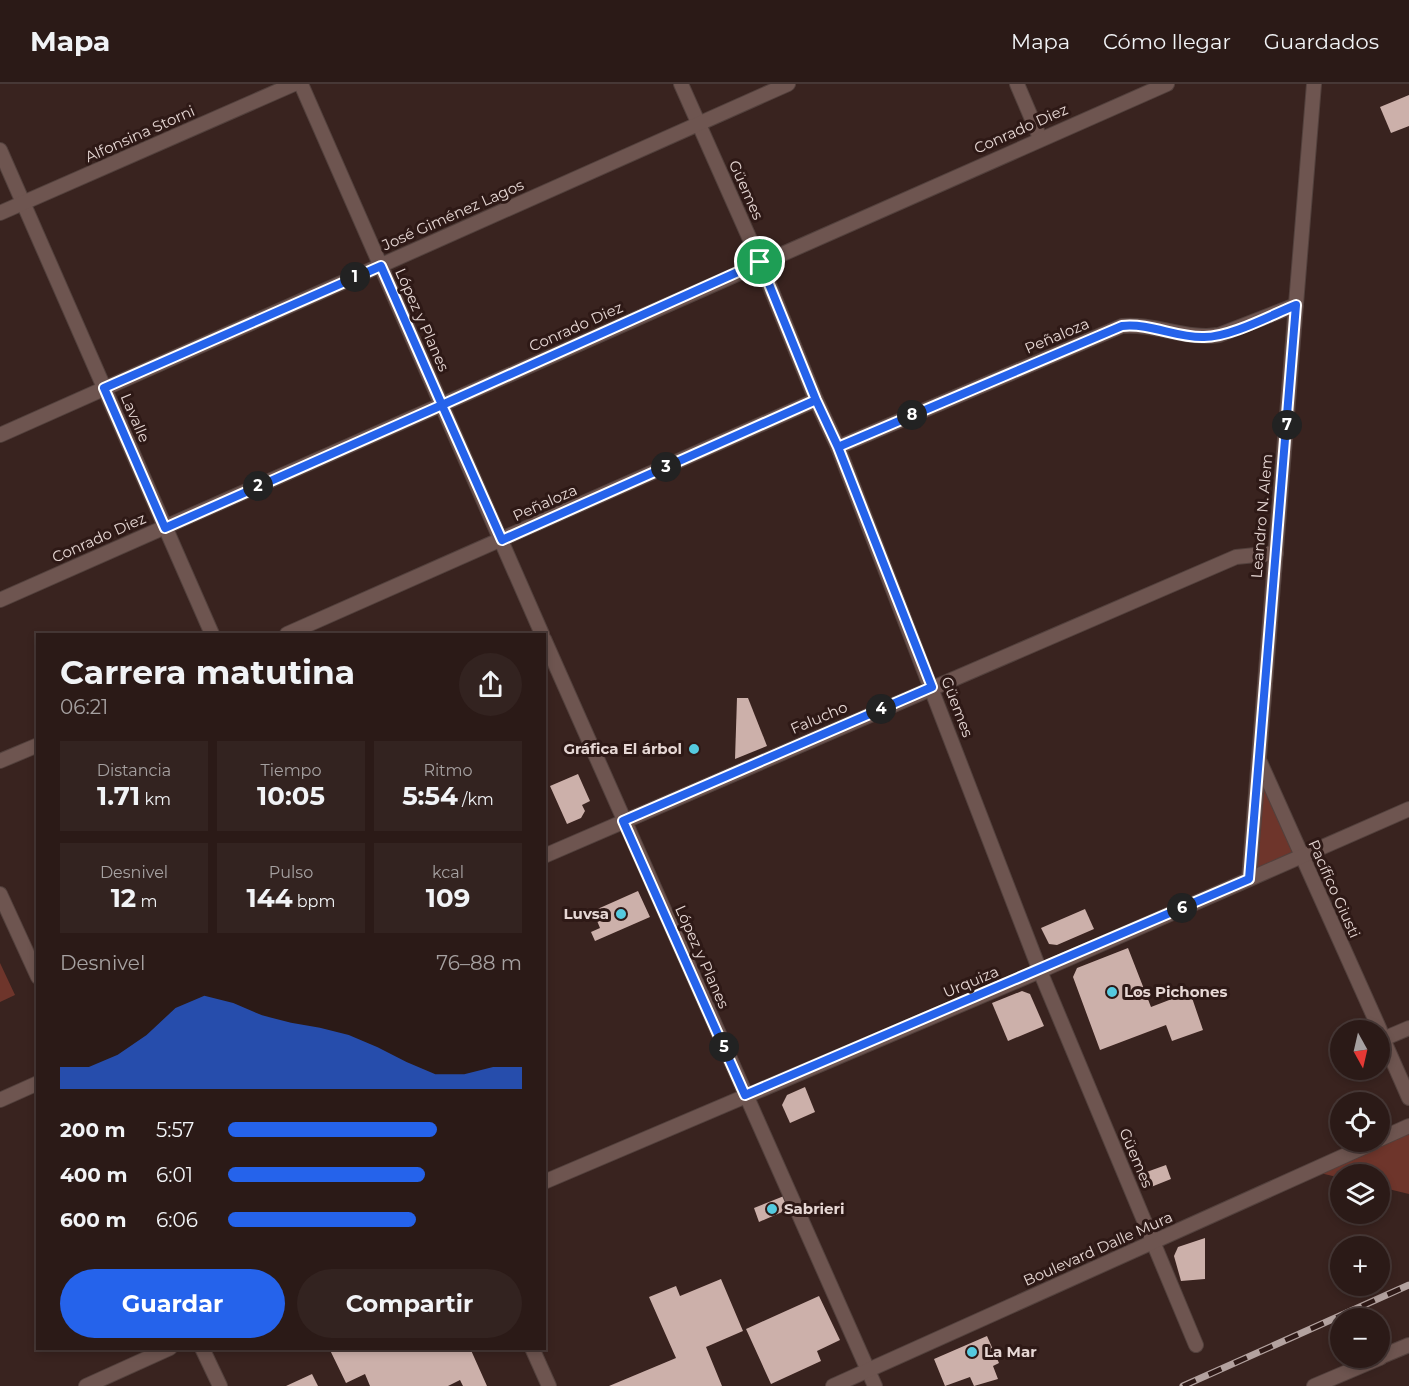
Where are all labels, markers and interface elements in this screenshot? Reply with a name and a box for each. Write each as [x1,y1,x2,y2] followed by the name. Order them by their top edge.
[30,24,110,58] text: Mapa
[1011,29,1070,54] text: Mapa
[1103,29,1231,54] text: Cómo llegar
[1264,29,1379,54] text: Guardados
[971,99,1071,158] street label: Conrado Diez
[82,101,198,166] street label: Alfonsina Storni
[725,157,768,222] street label: Güemes
[378,175,527,255] street label: José Giménez Lagos
[734,236,785,287] pin
[743,245,776,278] icon: arrive
[340,262,370,292] pin: 1
[391,265,454,374] street label: López y Planes
[352,267,358,286] text: 1
[526,297,626,356] street label: Conrado Diez
[1022,313,1092,358] street label: Peñaloza
[117,390,154,445] street label: Lavalle
[897,400,927,430] pin: 8
[907,405,917,424] text: 8
[1272,410,1302,440] pin: 7
[1282,415,1292,434] text: 7
[651,452,681,482] pin: 3
[1247,453,1276,579] street label: Leandro N. Alem
[661,457,671,476] text: 3
[243,471,273,501] pin: 2
[253,476,263,495] text: 2
[510,480,580,525] street label: Peñaloza
[49,508,149,567] street label: Conrado Diez
[60,652,355,692] text: Carrera matutina
[459,653,522,716] button: share
[937,674,978,740] street label: Güemes
[866,694,896,724] pin: 4
[60,695,108,719] text: 06:21
[787,697,850,738] street label: Falucho
[875,699,887,718] text: 4
[563,739,682,758] place label: Gráfica El árbol
[687,742,701,756] marker: Gráfica El árbol
[97,761,171,780] text: Distancia
[260,761,322,780] text: Tiempo
[423,761,473,780] text: Ritmo
[97,780,140,812] text: 1.71
[257,780,325,812] text: 10:05
[402,780,458,812] text: 5:54
[140,790,171,809] text: km
[458,790,494,809] text: /km
[1304,837,1365,941] street label: Pacífico Giusti
[100,863,168,882] text: Desnivel
[269,863,313,882] text: Pulso
[432,863,464,882] text: kcal
[111,882,136,914] text: 12
[247,882,293,914] text: 144
[426,882,470,914] text: 109
[136,892,157,911] text: m
[293,892,335,911] text: bpm
[1167,893,1197,923] pin: 6
[1177,898,1187,917] text: 6
[671,902,734,1011] street label: López y Planes
[564,904,609,923] place label: Luvsa
[614,907,628,921] marker: Luvsa
[60,951,145,975] text: Desnivel
[436,951,522,975] text: 76–88 m
[940,961,1001,1002] street label: Urquiza
[1124,982,1227,1001] place label: Los Pichones
[1105,985,1119,999] marker: Los Pichones
[1330,1020,1390,1080] north arrow
[1330,1020,1390,1368] map controls
[709,1032,739,1062] pin: 5
[719,1037,729,1056] text: 5
[1330,1092,1390,1152] button: locate
[60,1118,126,1142] text: 200 m
[156,1118,194,1142] text: 5:57
[1115,1125,1158,1191] street label: Güemes
[60,1163,128,1187] text: 400 m
[156,1163,193,1187] text: 6:01
[1330,1164,1390,1224] button: layers
[784,1199,845,1218] place label: Sabrieri
[765,1202,779,1216] marker: Sabrieri
[1020,1207,1175,1290] street label: Boulevard Dalle Mura
[60,1208,127,1232] text: 600 m
[156,1208,198,1232] text: 6:06
[1330,1236,1390,1296] button: +
[60,1269,285,1338] button: Guardar
[297,1269,522,1338] button: Compartir
[1330,1308,1390,1368] button: −
[984,1342,1037,1361] place label: La Mar
[965,1345,979,1359] marker: La Mar

